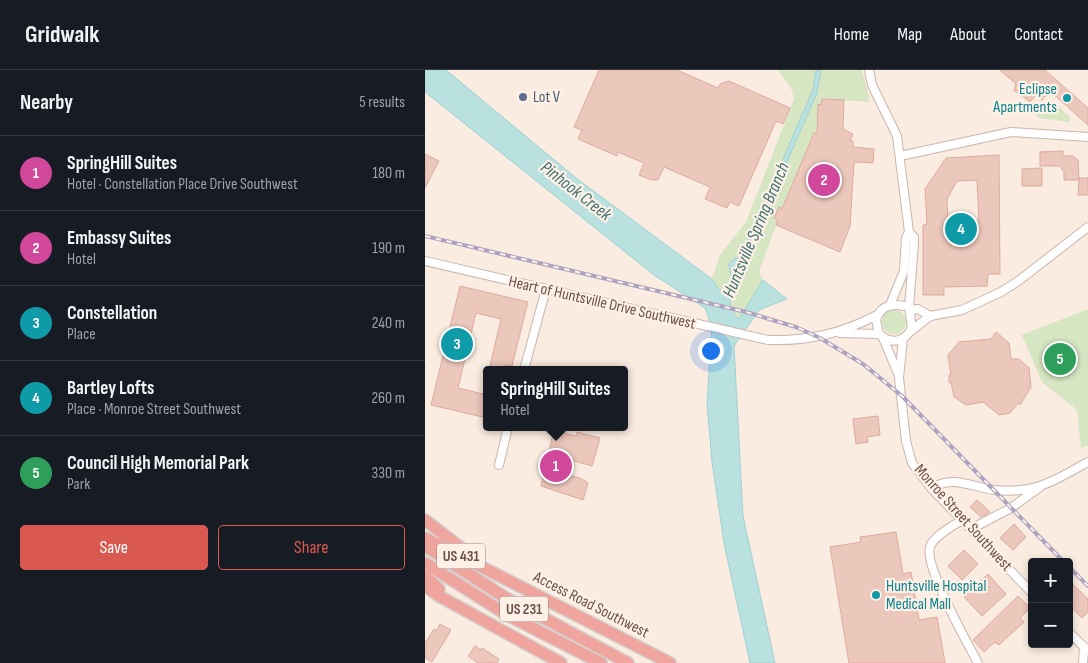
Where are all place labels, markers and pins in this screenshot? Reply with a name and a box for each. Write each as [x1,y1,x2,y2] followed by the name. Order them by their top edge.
[992,80,1057,117] place label: Eclipse Apartments
[533,88,561,107] place label: Lot V
[517,91,529,103] marker: Lot V
[1061,92,1073,104] marker: Eclipse Apartments
[808,161,840,199] pin: 2
[945,210,977,248] pin: 4
[441,325,473,363] pin: 3
[1044,340,1076,378] pin: 5
[540,447,572,485] pin: 1
[886,577,986,614] place label: Huntsville Hospital Medical Mall
[870,589,882,601] marker: Huntsville Hospital Medical Mall

